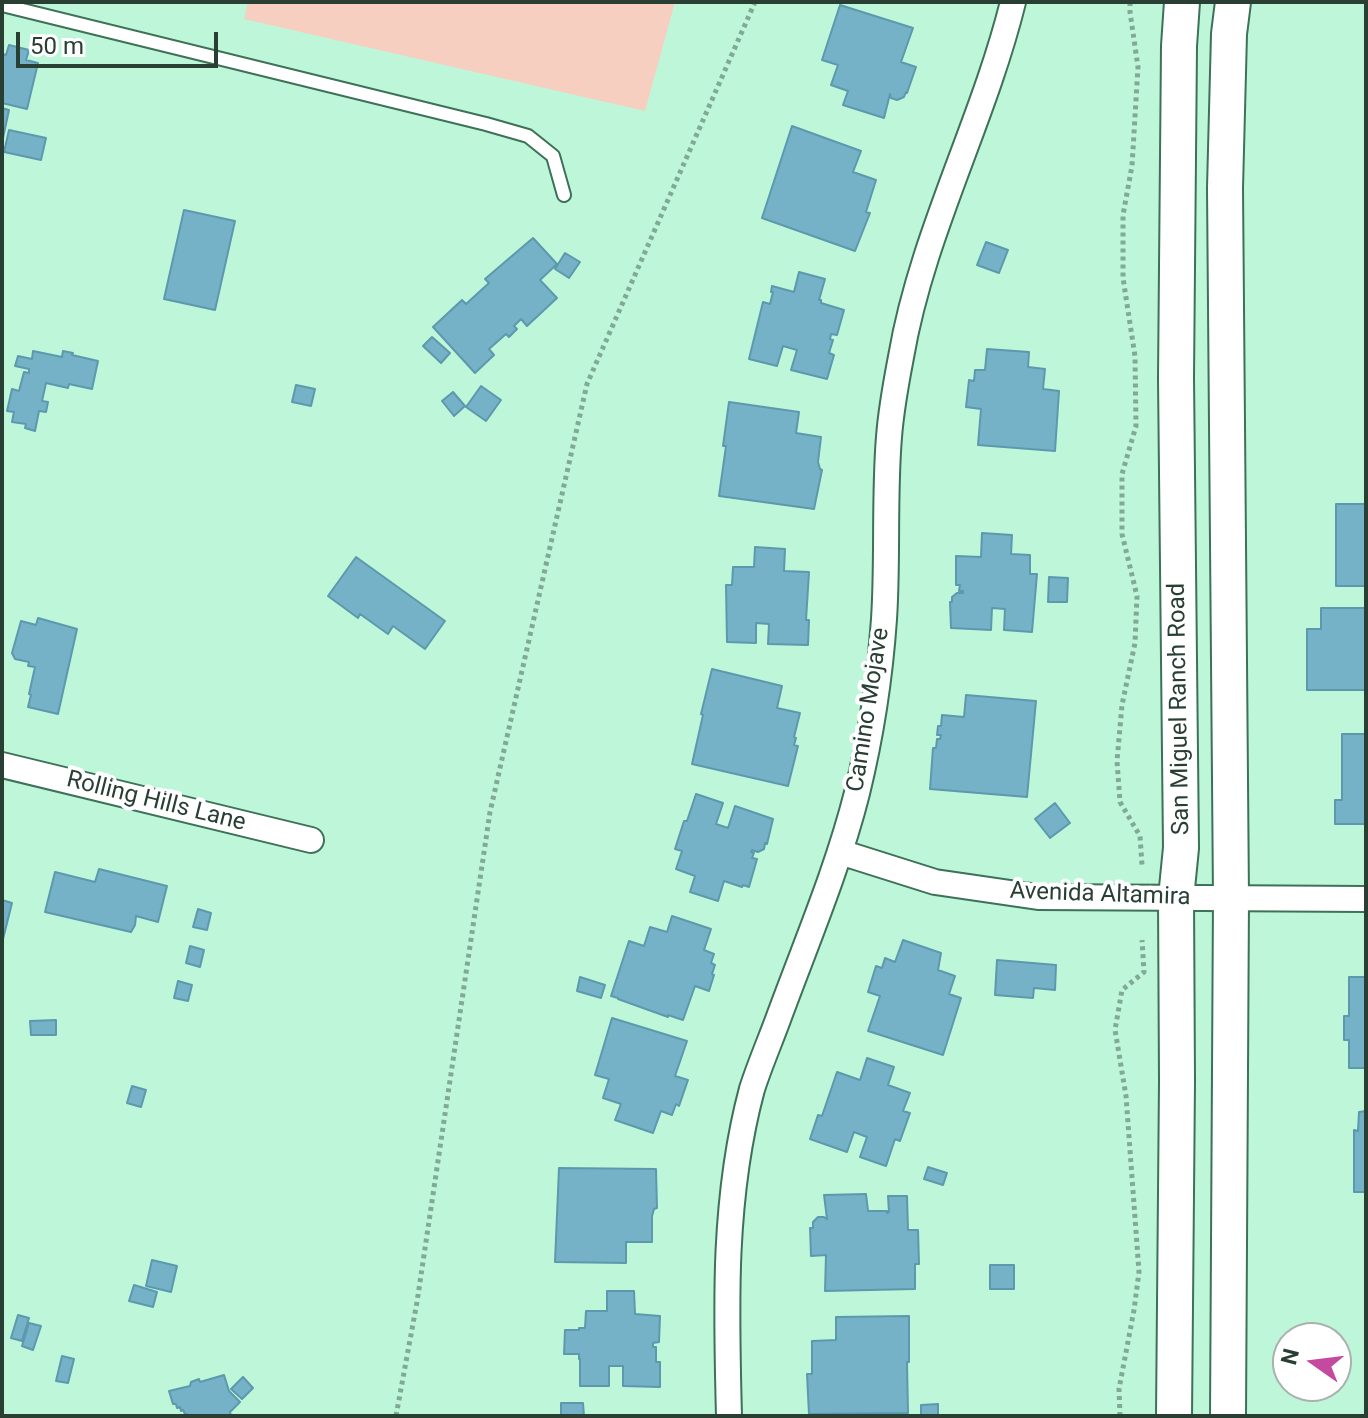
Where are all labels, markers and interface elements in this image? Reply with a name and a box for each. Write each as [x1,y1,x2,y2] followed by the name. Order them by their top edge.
[20,16,222,66] scale bar
[30,32,84,60] text: 50 m
[1163,583,1197,835] street label: San Miguel Ranch Road
[842,626,896,794] street label: Camino Mojave
[63,766,249,838] street label: Rolling Hills Lane
[1009,877,1191,913] street label: Avenida Altamira
[1272,1322,1352,1402] north arrow
[1276,1346,1304,1367] text: N

